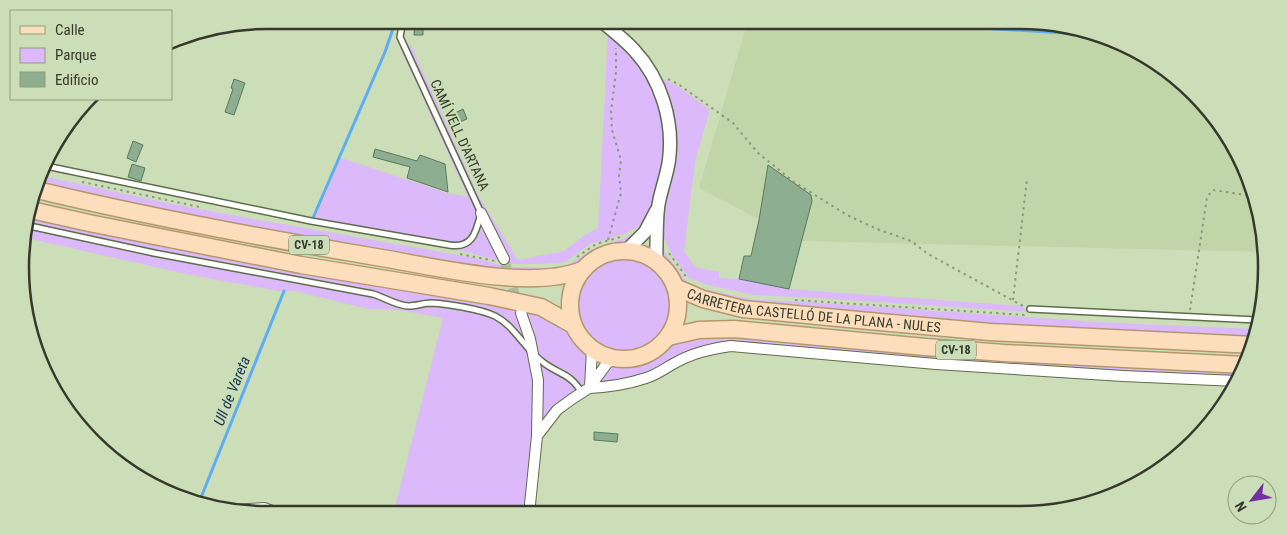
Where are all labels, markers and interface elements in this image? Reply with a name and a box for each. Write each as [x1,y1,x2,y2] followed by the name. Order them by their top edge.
[10,10,172,100] legend
[55,21,85,39] text: Calle
[55,46,97,64] text: Parque
[55,71,98,89] text: Edificio
[427,76,494,193] street label: CAMÍ VELL D'ARTANA
[289,236,329,254] road number: CV-18
[685,285,941,335] street label: CARRETERA CASTELLÓ DE LA PLANA - NULES
[936,340,976,360] road number: CV-18
[210,354,254,428] water label: Ull de Vareta
[1227,475,1277,525] north arrow
[1232,499,1250,514] text: N

